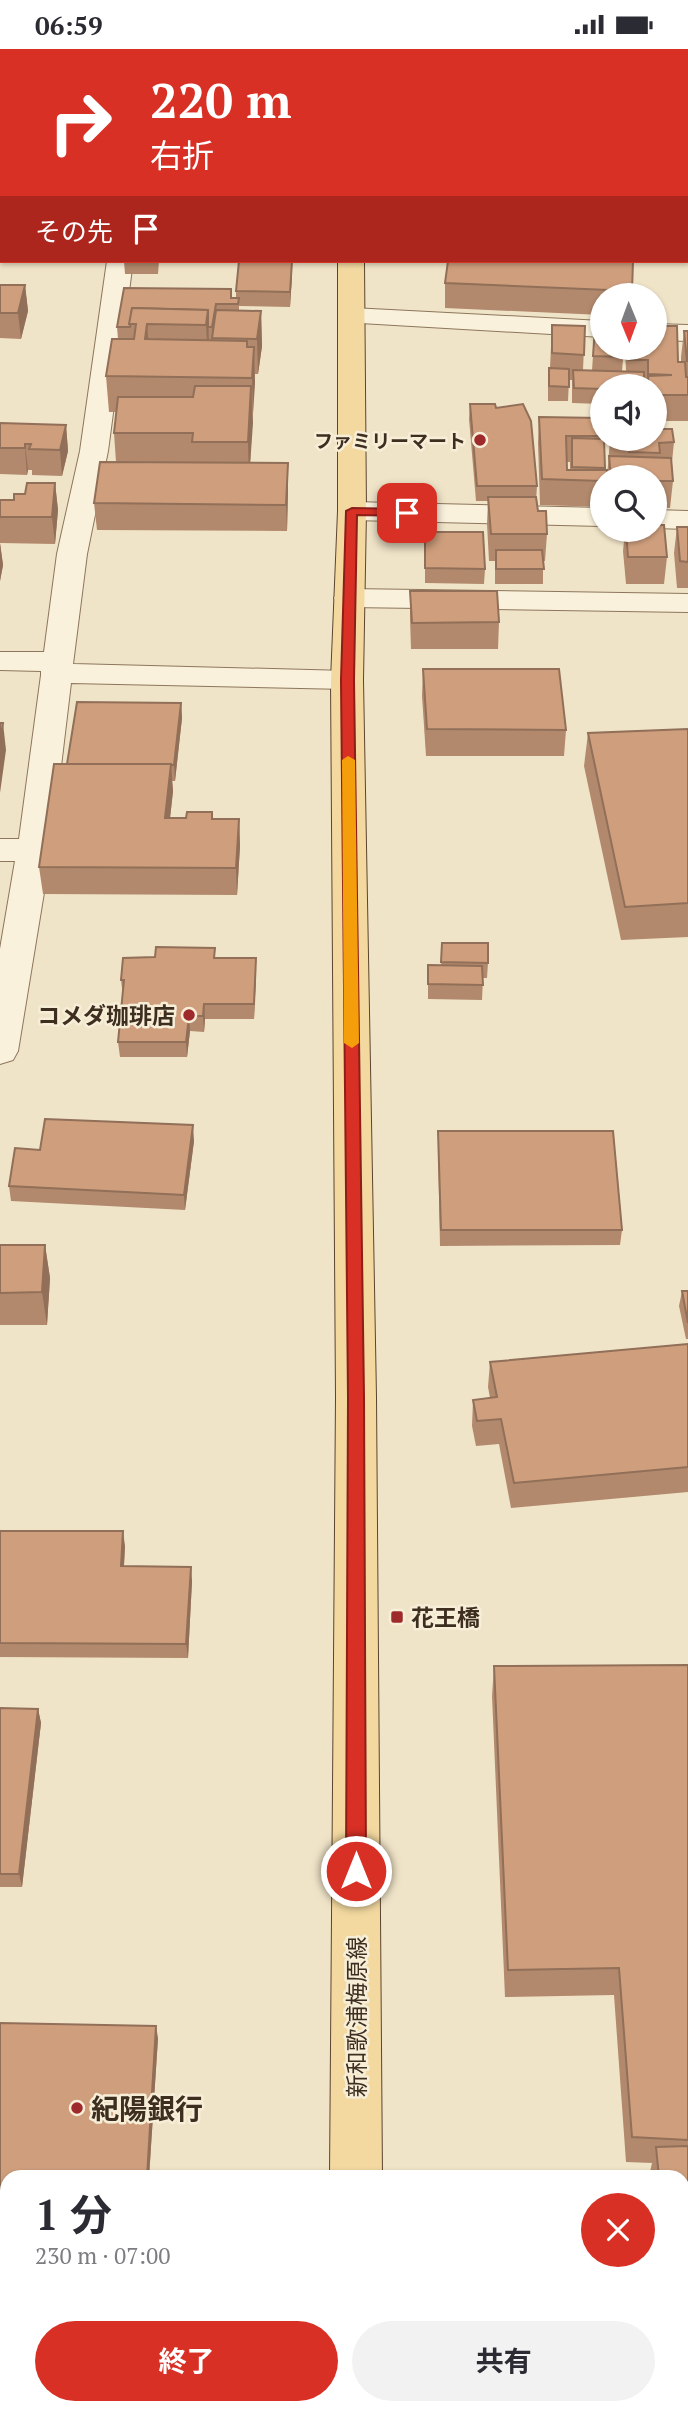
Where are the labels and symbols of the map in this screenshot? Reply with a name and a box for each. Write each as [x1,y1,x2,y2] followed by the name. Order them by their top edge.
[590,283,667,361] north arrow
[314,428,466,453] place label: ファミリーマート
[472,432,488,448] marker: ファミリーマート
[377,483,437,543] pin
[37,1000,175,1031] place label: コメダ珈琲店
[181,1007,197,1023] marker: コメダ珈琲店
[411,1602,480,1633] place label: 花王橋
[389,1609,405,1625] marker: 花王橋
[319,1834,393,1908] position arrow
[341,1937,372,2098] street label: 新和歌浦梅原線
[91,2090,203,2127] place label: 紀陽銀行
[69,2100,85,2116] marker: 紀陽銀行

